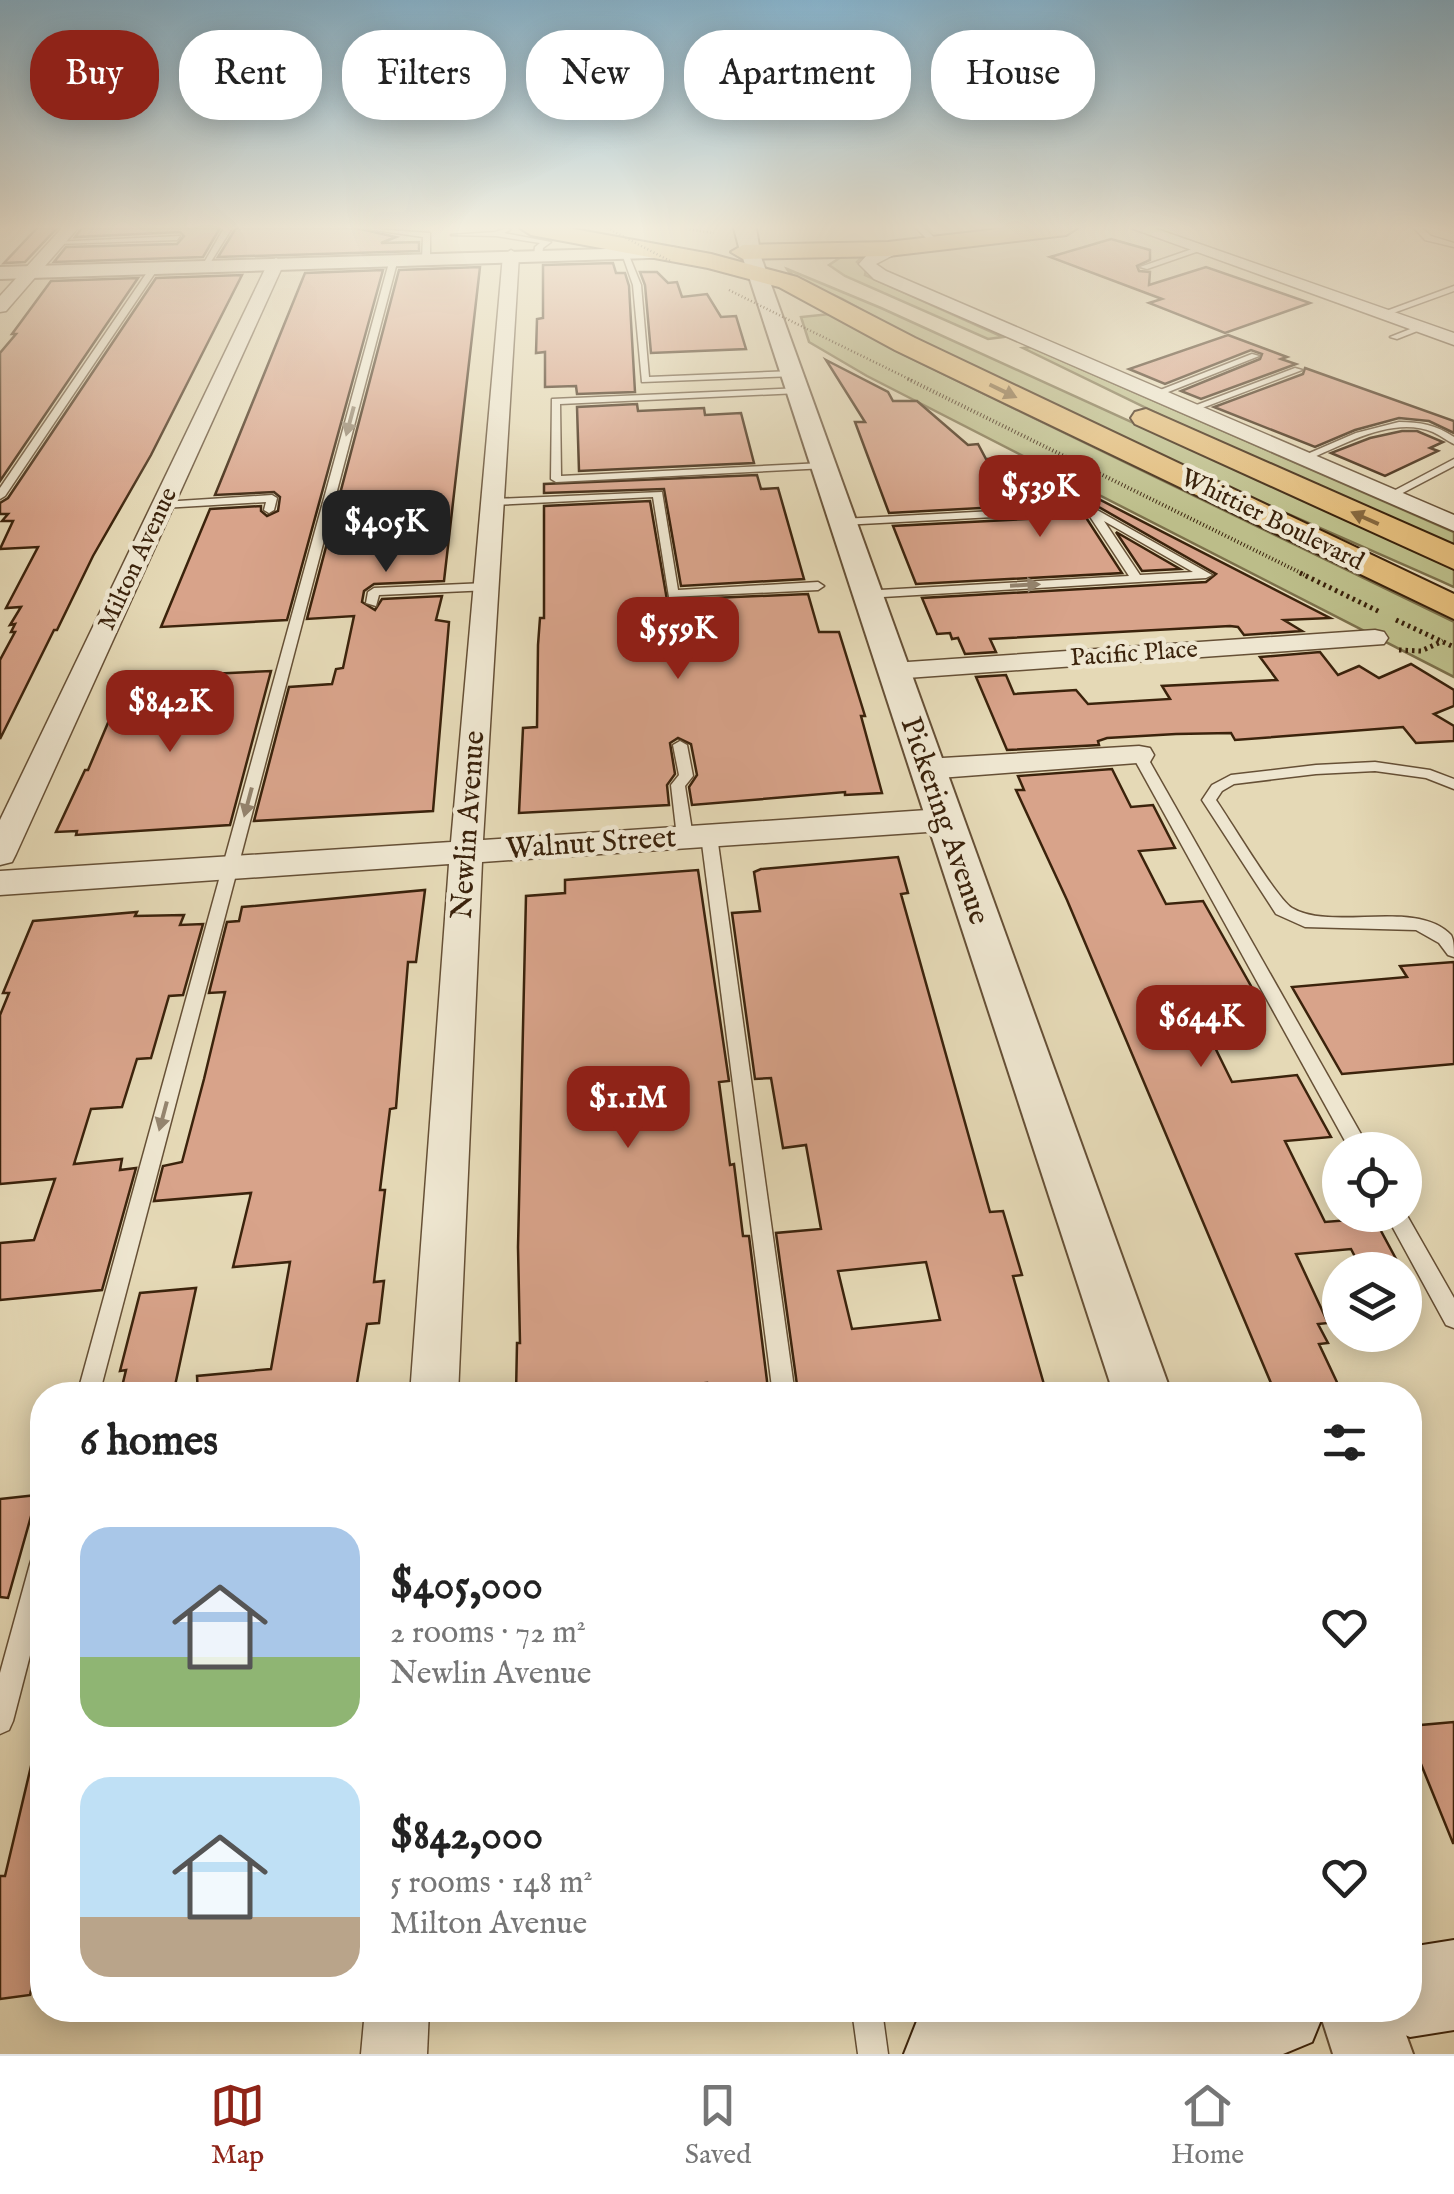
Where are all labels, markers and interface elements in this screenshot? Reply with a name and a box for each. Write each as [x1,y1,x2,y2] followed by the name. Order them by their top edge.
[30,30,159,120] chip: Buy
[179,30,322,120] chip: Rent
[342,30,506,120] chip: Filters
[526,30,664,120] chip: New
[684,30,911,120] chip: Apartment
[931,30,1095,120] chip: House
[989,382,1018,399] one-way arrow
[342,406,358,437] one-way arrow
[970,455,1110,540] pin: $539K
[1175,462,1370,579] street label: Whittier Boulevard
[1001,467,1079,508] text: $539K
[91,482,185,636] street label: Milton Avenue
[316,490,456,575] pin: $405K
[344,502,428,543] text: $405K
[1350,510,1380,526] one-way arrow
[1010,577,1042,593] one-way arrow
[608,597,748,682] pin: $559K
[639,609,717,650] text: $559K
[1069,634,1199,674] street label: Pacific Place
[100,670,240,755] pin: $842K
[128,682,212,723] text: $842K
[891,712,997,930] street label: Pickering Avenue
[443,729,495,921] street label: Newlin Avenue
[239,787,255,818] one-way arrow
[505,819,677,869] street label: Walnut Street
[1131,985,1271,1070] pin: $644K
[1158,997,1244,1038] text: $644K
[558,1066,698,1151] pin: $1.1M
[589,1078,667,1119] text: $1.1M
[155,1101,171,1132] one-way arrow
[1322,1132,1422,1352] map controls
[1322,1132,1422,1232] button: locate
[1322,1252,1422,1352] button: layers
[1317,1415,1372,1470] icon: filters
[80,1416,218,1469] text: 6 homes
[390,1560,543,1613] text: $405,000
[160,1567,280,1687] icon: home
[1317,1600,1372,1655] icon: heart
[390,1613,586,1654] text: 2 rooms · 72 m²
[390,1654,592,1695] text: Newlin Avenue
[390,1810,543,1863] text: $842,000
[160,1817,280,1937] icon: home
[1317,1850,1372,1905] icon: heart
[390,1863,593,1904] text: 5 rooms · 148 m²
[390,1904,587,1945] text: Milton Avenue
[210,2078,265,2173] tab: Map
[685,2078,751,2173] tab: Saved
[1171,2078,1244,2173] tab: Home

